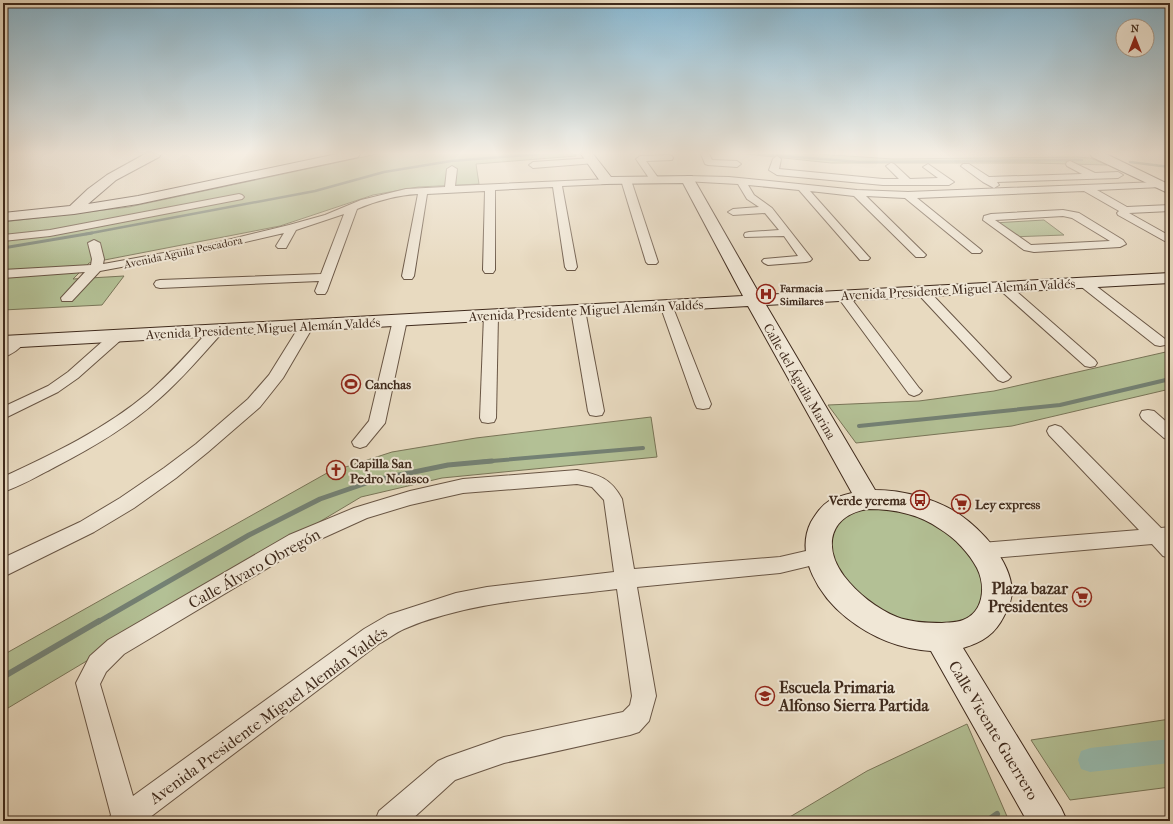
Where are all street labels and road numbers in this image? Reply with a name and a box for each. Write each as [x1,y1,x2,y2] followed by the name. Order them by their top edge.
[122,233,244,272] street label: Avenida Aguila Pescadora
[839,276,1076,303] street label: Avenida Presidente Miguel Alemán Valdés
[467,297,704,324] street label: Avenida Presidente Miguel Alemán Valdés
[144,315,381,342] street label: Avenida Presidente Miguel Alemán Valdés
[760,321,839,443] street label: Calle del Águila Marina
[185,523,324,613] street label: Calle Álvaro Obregón
[145,623,391,809] street label: Avenida Presidente Miguel Alemán Valdés
[945,657,1043,803] street label: Calle Vicente Guerrero

